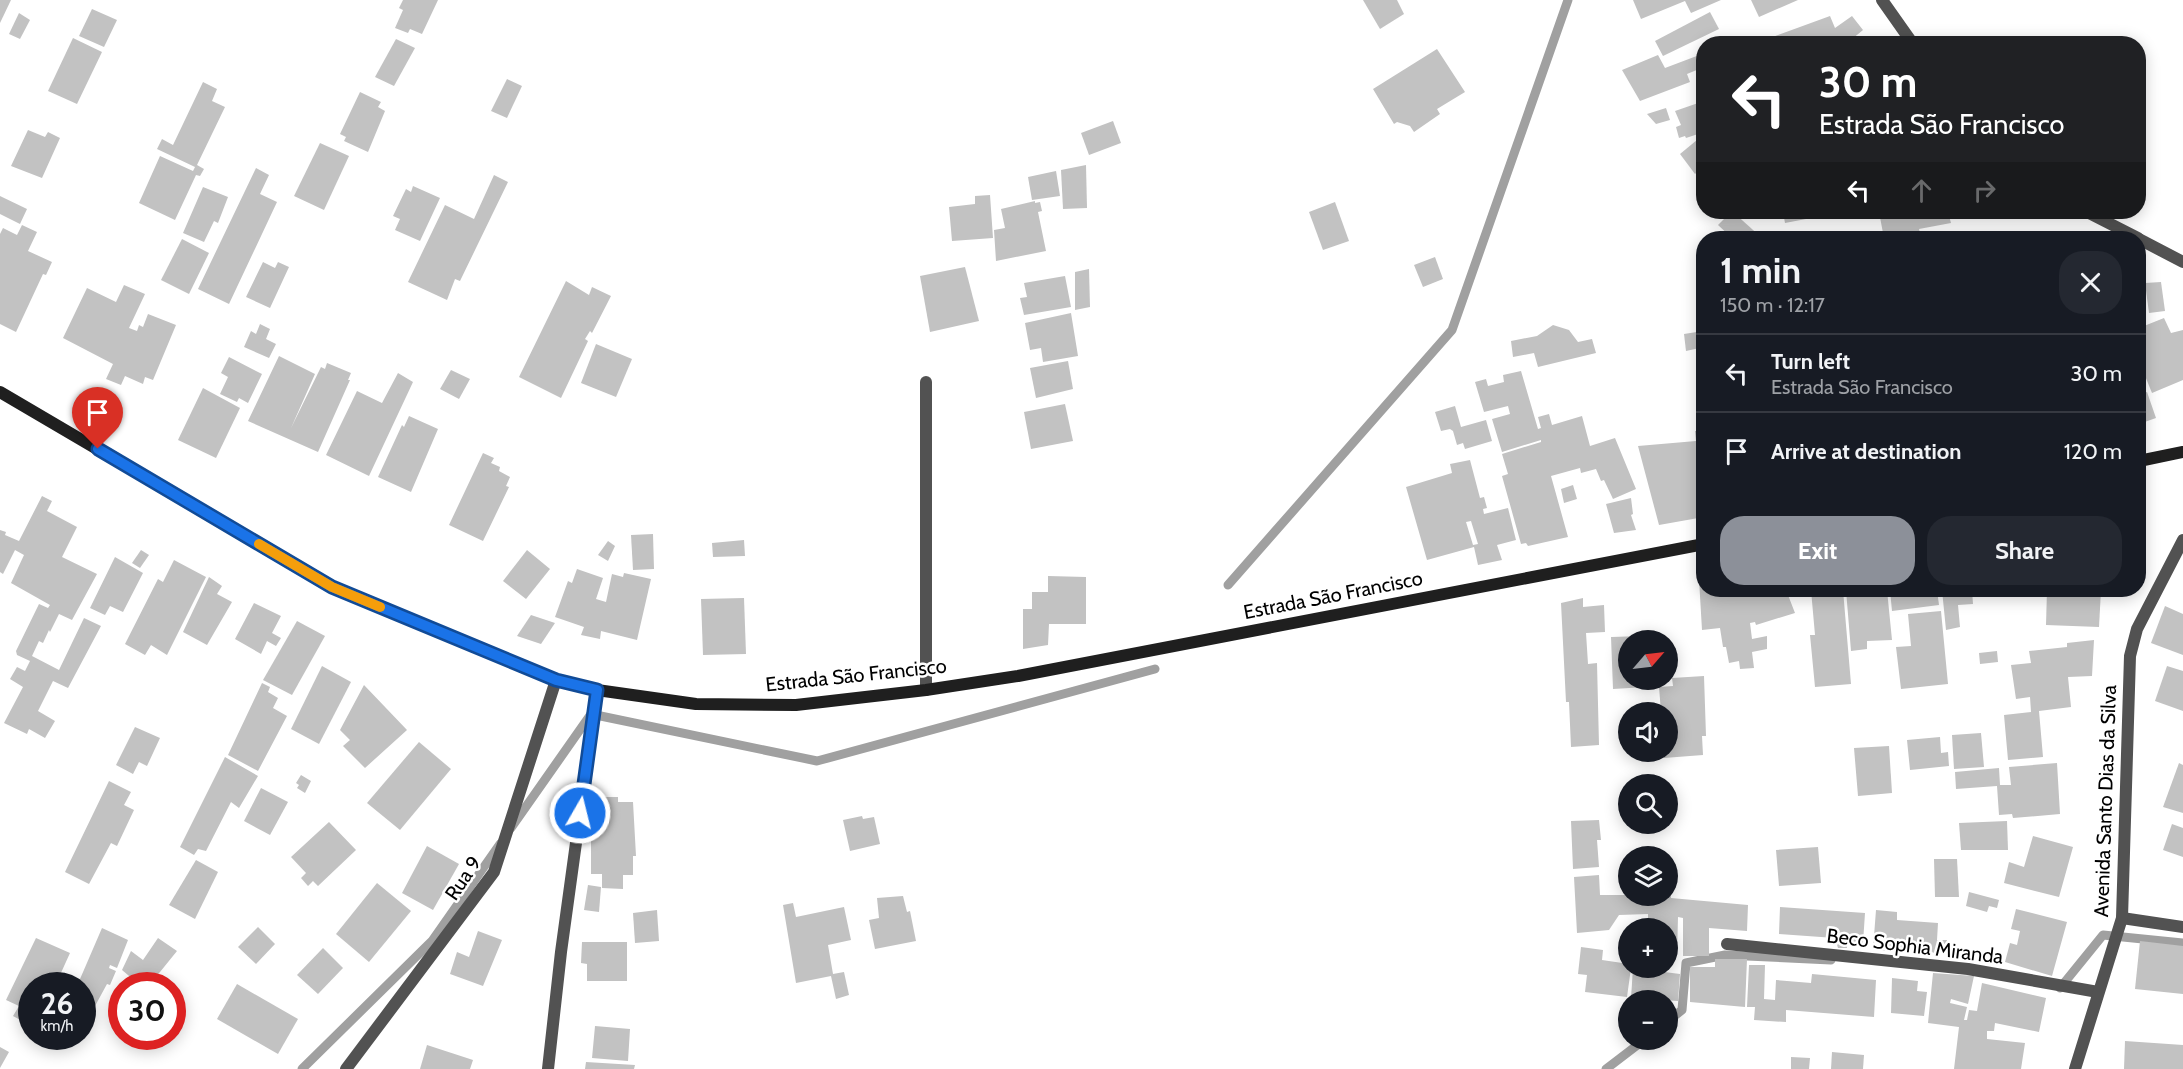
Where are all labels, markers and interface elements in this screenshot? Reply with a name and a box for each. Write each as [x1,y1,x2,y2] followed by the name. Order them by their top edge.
[1819,56,1917,108] text: 30 m
[1720,60,1798,138] icon: left
[1819,108,2064,141] text: Estrada São Francisco
[1842,174,1875,207] icon: left
[1905,174,1938,207] icon: ahead
[1968,174,2001,207] icon: right
[1720,248,1801,292] text: 1 min
[2059,251,2122,314] button: close
[1720,293,1825,317] text: 150 m · 12:17
[1771,348,1850,375] text: Turn left
[1720,357,1753,390] icon: left
[2070,360,2122,387] text: 30 m
[1771,375,1953,399] text: Estrada São Francisco
[72,387,123,449] pin
[81,396,114,429] icon: arrive
[1720,435,1753,468] icon: arrive
[1771,438,1961,465] text: Arrive at destination
[2064,438,2122,465] text: 120 m
[1720,516,1915,585] button: Exit
[1927,516,2122,585] button: Share
[1241,566,1425,624] street label: Estrada São Francisco
[1618,630,1678,690] north arrow
[1618,630,1678,1050] map controls
[764,654,948,696] street label: Estrada São Francisco
[2089,684,2121,918] street label: Avenida Santo Dias da Silva
[1618,702,1678,762] button: sound
[1618,774,1678,834] button: search
[548,781,612,845] position arrow
[1618,846,1678,906] button: layers
[440,851,486,905] street label: Rua 9
[1618,918,1678,978] button: +
[1825,923,2005,969] street label: Beco Sophia Miranda
[108,972,186,1050] speed limit sign: 30
[41,985,73,1022] text: 26
[1618,990,1678,1050] button: −
[41,1017,73,1035] text: km/h

